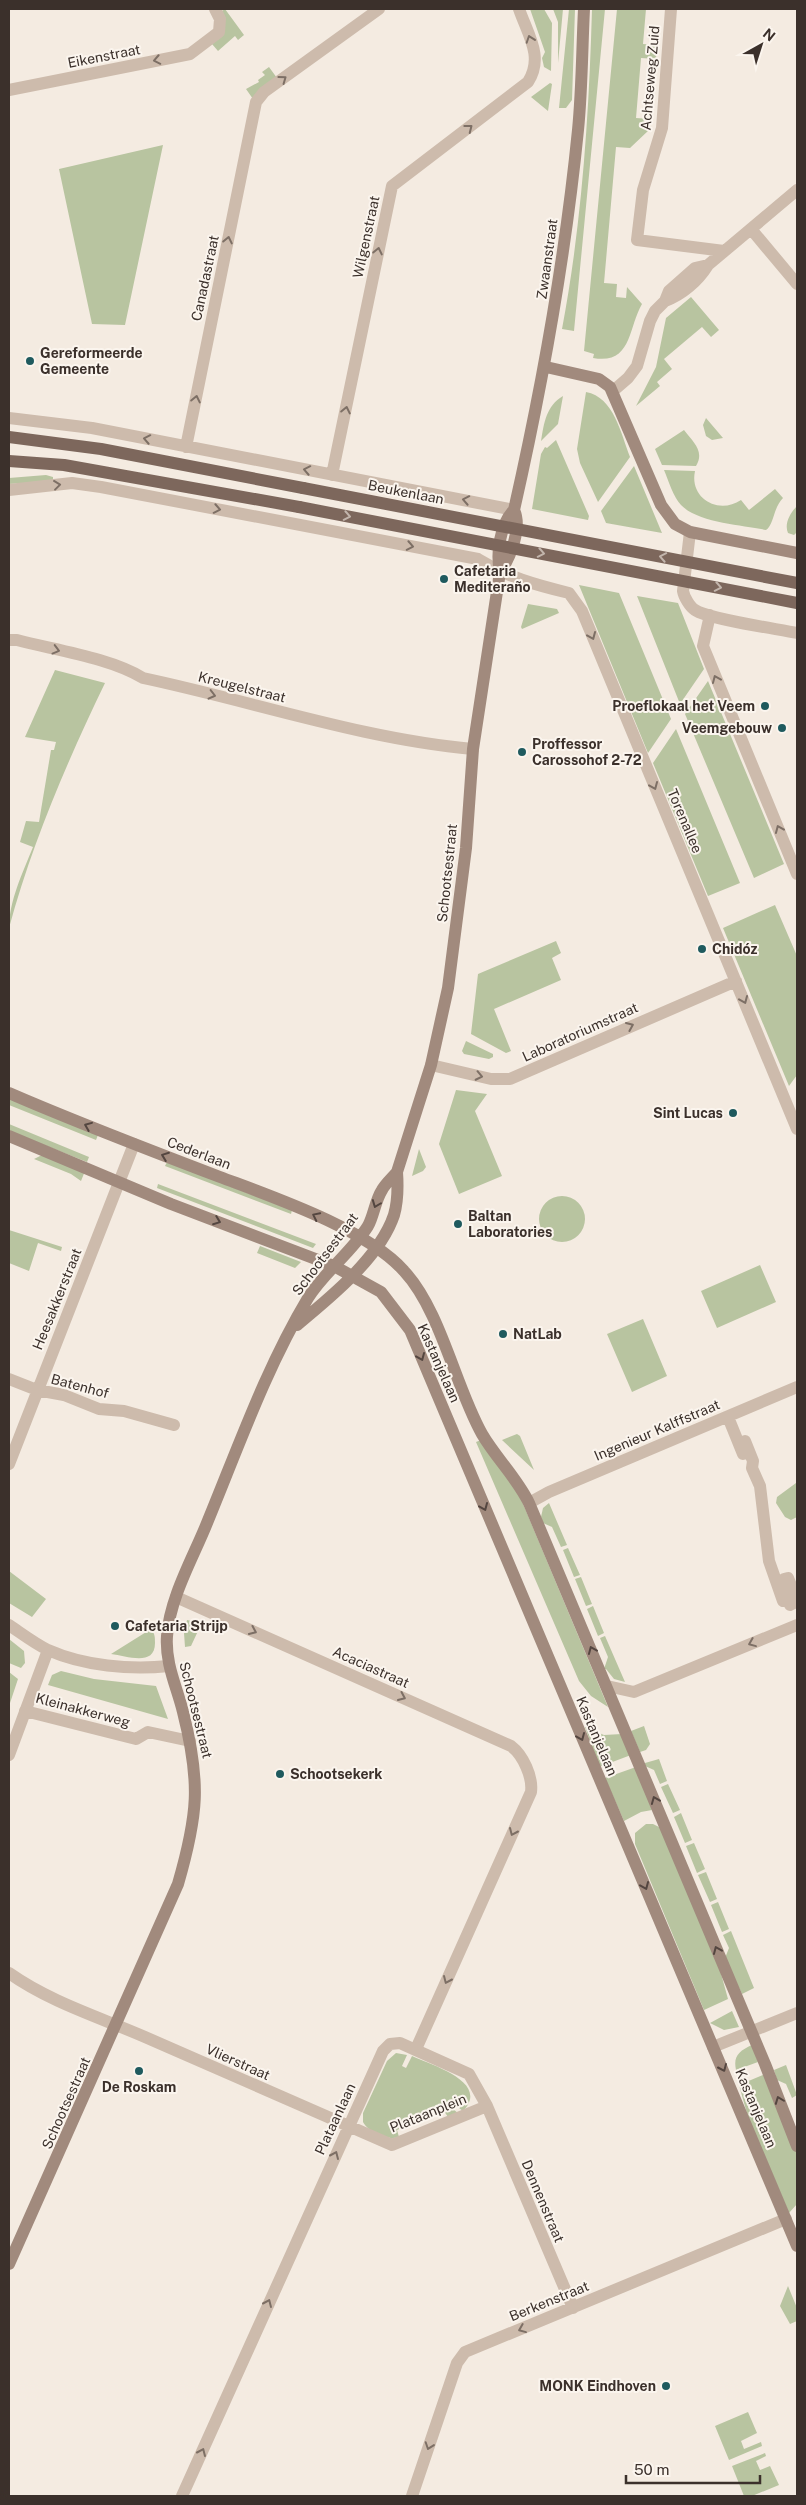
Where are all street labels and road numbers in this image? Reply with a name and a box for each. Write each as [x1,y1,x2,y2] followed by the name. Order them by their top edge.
[637,25,663,131] street label: Achtseweg Zuid
[66,41,142,71] street label: Eikenstraat
[349,194,383,280] street label: Wilgenstraat
[533,218,561,300] street label: Zwaanstraat
[188,234,222,322] street label: Canadastraat
[367,477,445,507] street label: Beukenlaan
[197,668,287,706] street label: Kreugelstraat
[664,787,706,856] street label: Torenallee
[434,823,460,923] street label: Schootsestraat
[520,999,640,1065] street label: Laboratoriumstraat
[165,1134,233,1172] street label: Cederlaan
[289,1210,361,1298] street label: Schootsestraat
[29,1246,85,1352] street label: Heesakkerstraat
[414,1321,464,1405] street label: Kastanjelaan
[49,1371,111,1402] street label: Batenhof
[592,1396,722,1464] street label: Ingenieur Kalffstraat
[330,1643,412,1691] street label: Acaciastraat
[176,1660,216,1760] street label: Schootsestraat
[34,1690,132,1730] street label: Kleinakkerweg
[573,1694,621,1778] street label: Kastanjelaan
[203,2041,273,2083] street label: Vlierstraat
[39,2054,93,2152] street label: Schootsestraat
[732,2066,780,2150] street label: Kastanjelaan
[311,2081,359,2157] street label: Plataanlaan
[387,2090,469,2136] street label: Plataanplein
[518,2157,568,2245] street label: Dennenstraat
[507,2278,591,2324] street label: Berkenstraat

